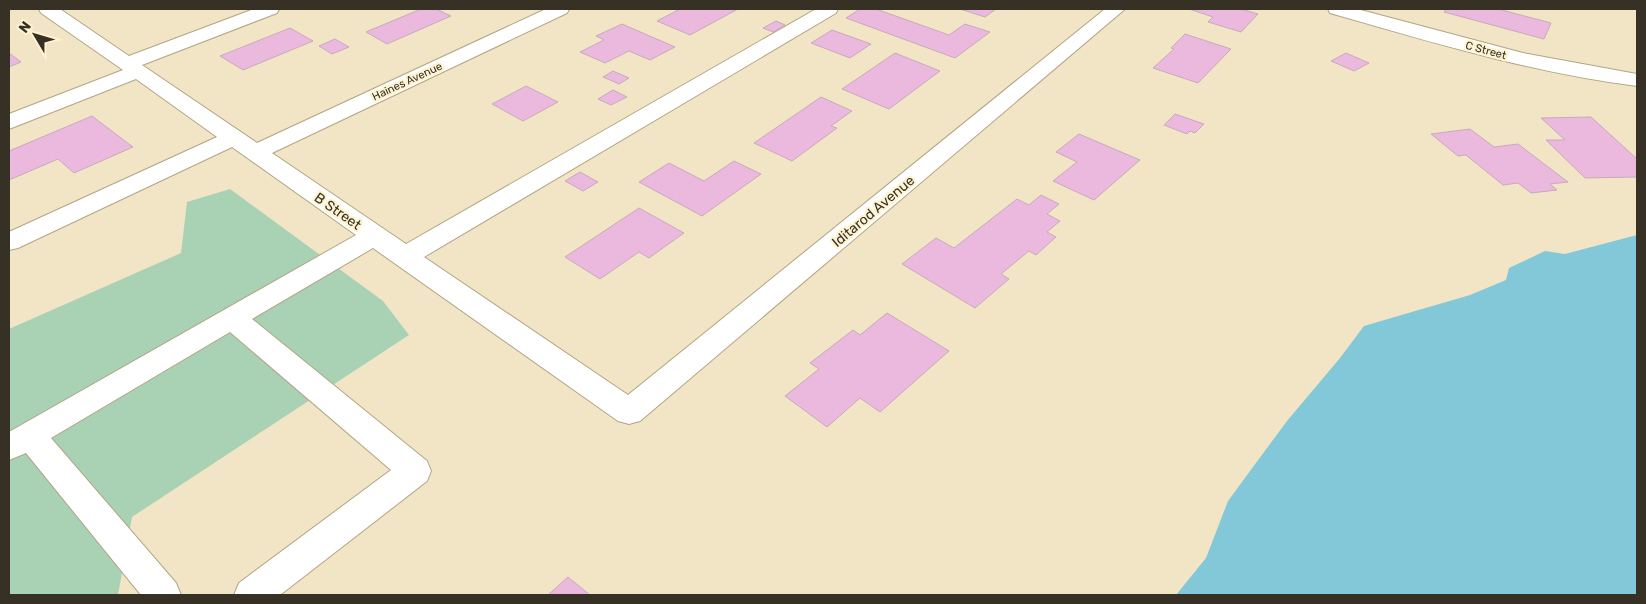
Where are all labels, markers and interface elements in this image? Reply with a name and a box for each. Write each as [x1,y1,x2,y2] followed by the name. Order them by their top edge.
[10,10,60,60] north arrow
[15,18,35,37] text: N
[1464,39,1508,62] street label: C Street
[370,60,444,103] street label: Haines Avenue
[829,172,918,251] street label: Iditarod Avenue
[311,189,365,234] street label: B Street

